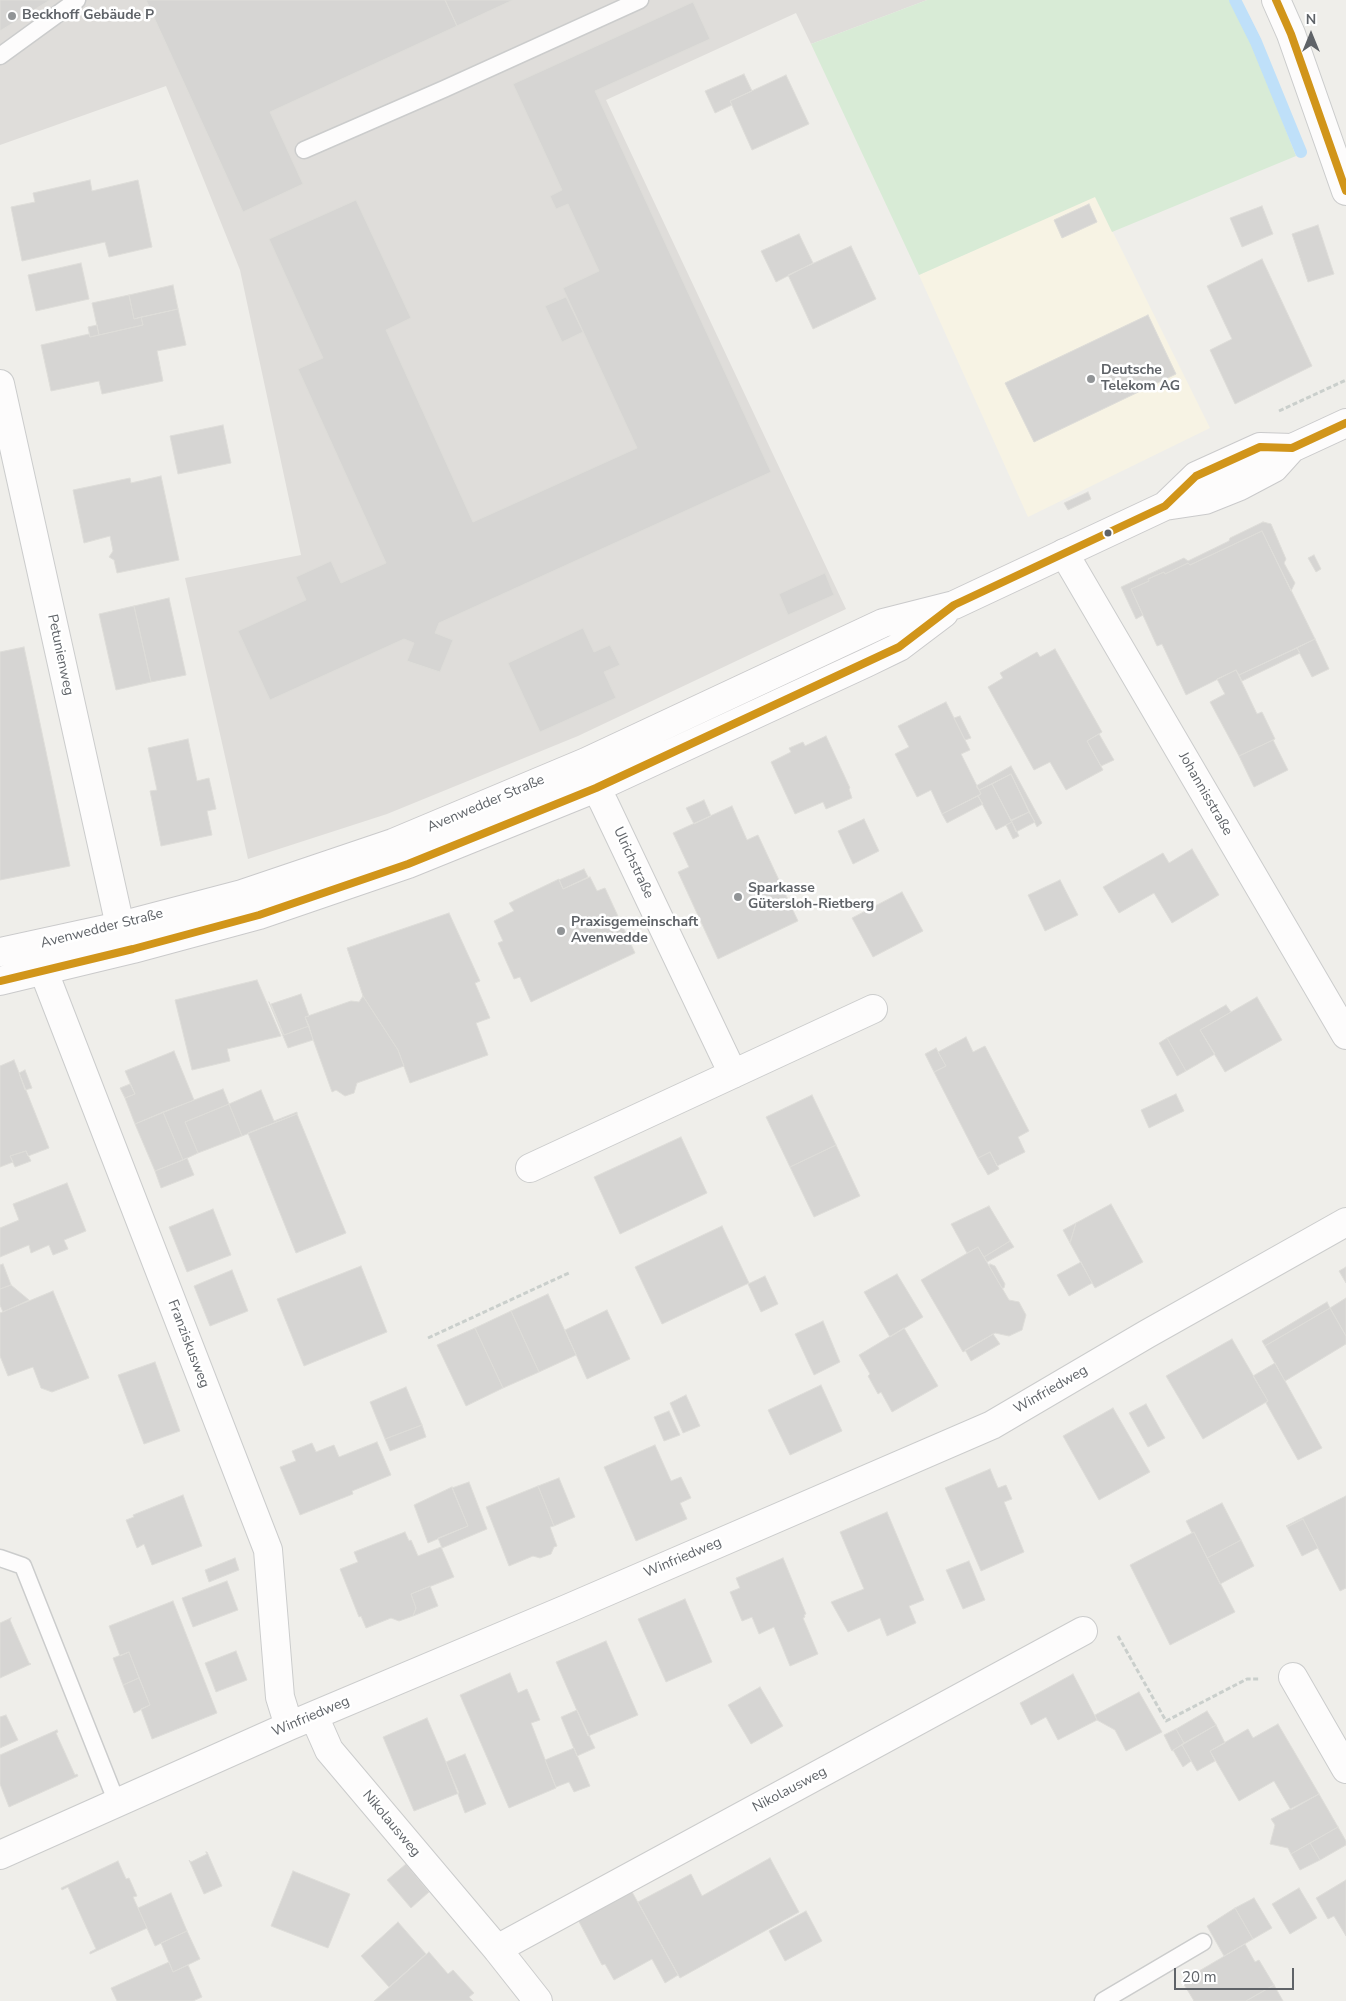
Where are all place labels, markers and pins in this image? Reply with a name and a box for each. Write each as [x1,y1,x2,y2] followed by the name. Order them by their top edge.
[22,8,154,24] place label: Beckhoff Gebäude P
[6,10,18,22] marker: Beckhoff Gebäude P
[1101,363,1180,396] place label: Deutsche Telekom AG
[1085,373,1097,385] marker: Deutsche Telekom AG
[1103,528,1113,538] unlabelled marker
[748,881,874,914] place label: Sparkasse Gütersloh-Rietberg
[732,891,744,903] marker: Sparkasse Gütersloh-Rietberg
[571,915,698,948] place label: Praxisgemeinschaft Avenwedde
[555,925,567,937] marker: Praxisgemeinschaft Avenwedde

